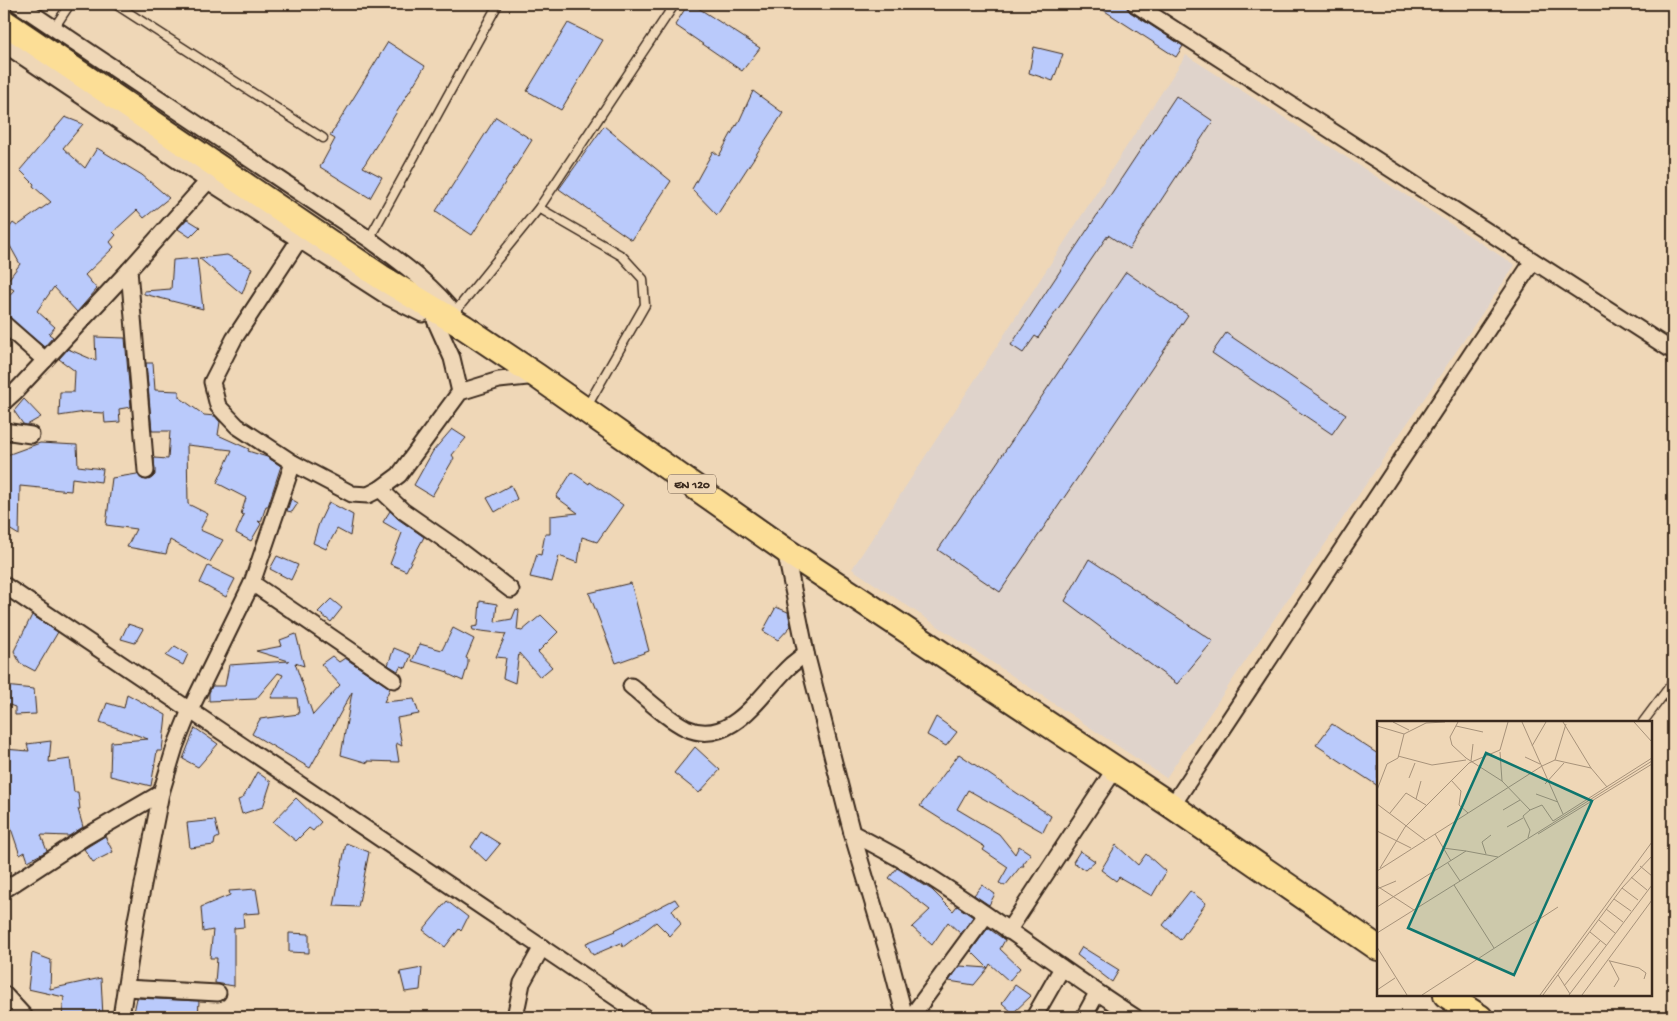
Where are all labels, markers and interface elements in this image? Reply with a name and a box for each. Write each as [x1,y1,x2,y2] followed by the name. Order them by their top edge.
[668,474,716,494] road number: EN 120
[1377,721,1652,996] inset map

